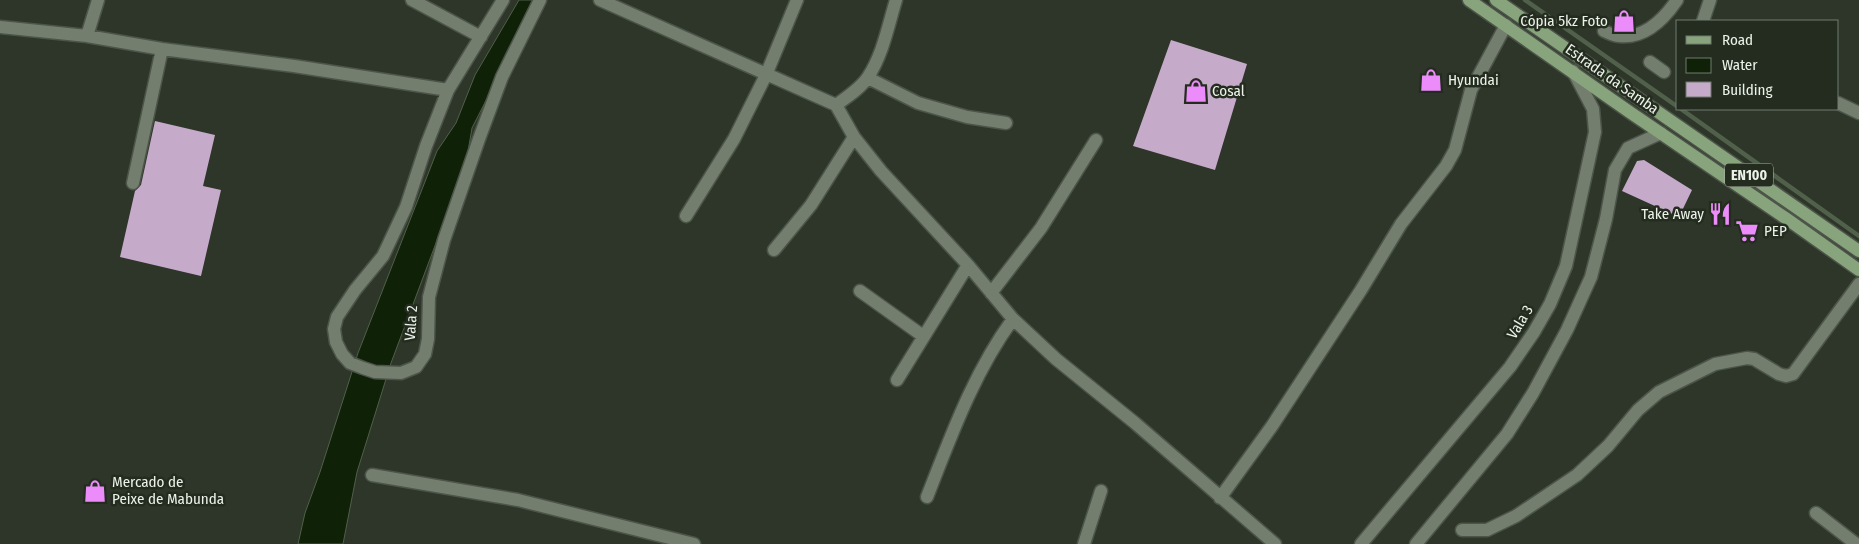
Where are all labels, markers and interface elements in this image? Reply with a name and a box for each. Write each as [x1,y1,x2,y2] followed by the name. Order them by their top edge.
[1611,8,1637,34] shop icon: Cópia 5kz Foto
[1520,12,1608,30] place label: Cópia 5kz Foto
[1676,20,1839,110] legend
[1722,31,1753,49] text: Road
[1562,40,1662,118] street label: Estrada da Samba
[1722,56,1758,74] text: Water
[1418,67,1444,93] shop icon: Hyundai
[1448,71,1499,89] place label: Hyundai
[1183,78,1209,104] shop icon: Cosal
[1722,81,1773,99] text: Building
[1212,82,1245,100] place label: Cosal
[1725,164,1773,186] road number: EN100
[1707,201,1733,227] restaurant icon: Take Away
[1641,205,1704,223] place label: Take Away
[1734,218,1760,244] supermarket icon: PEP
[1764,222,1787,240] place label: PEP
[1503,302,1537,342] street label: Vala 3
[401,304,421,341] street label: Vala 2
[112,473,224,508] place label: Mercado de Peixe de Mabunda
[82,478,108,504] shop icon: Mercado de Peixe de Mabunda

